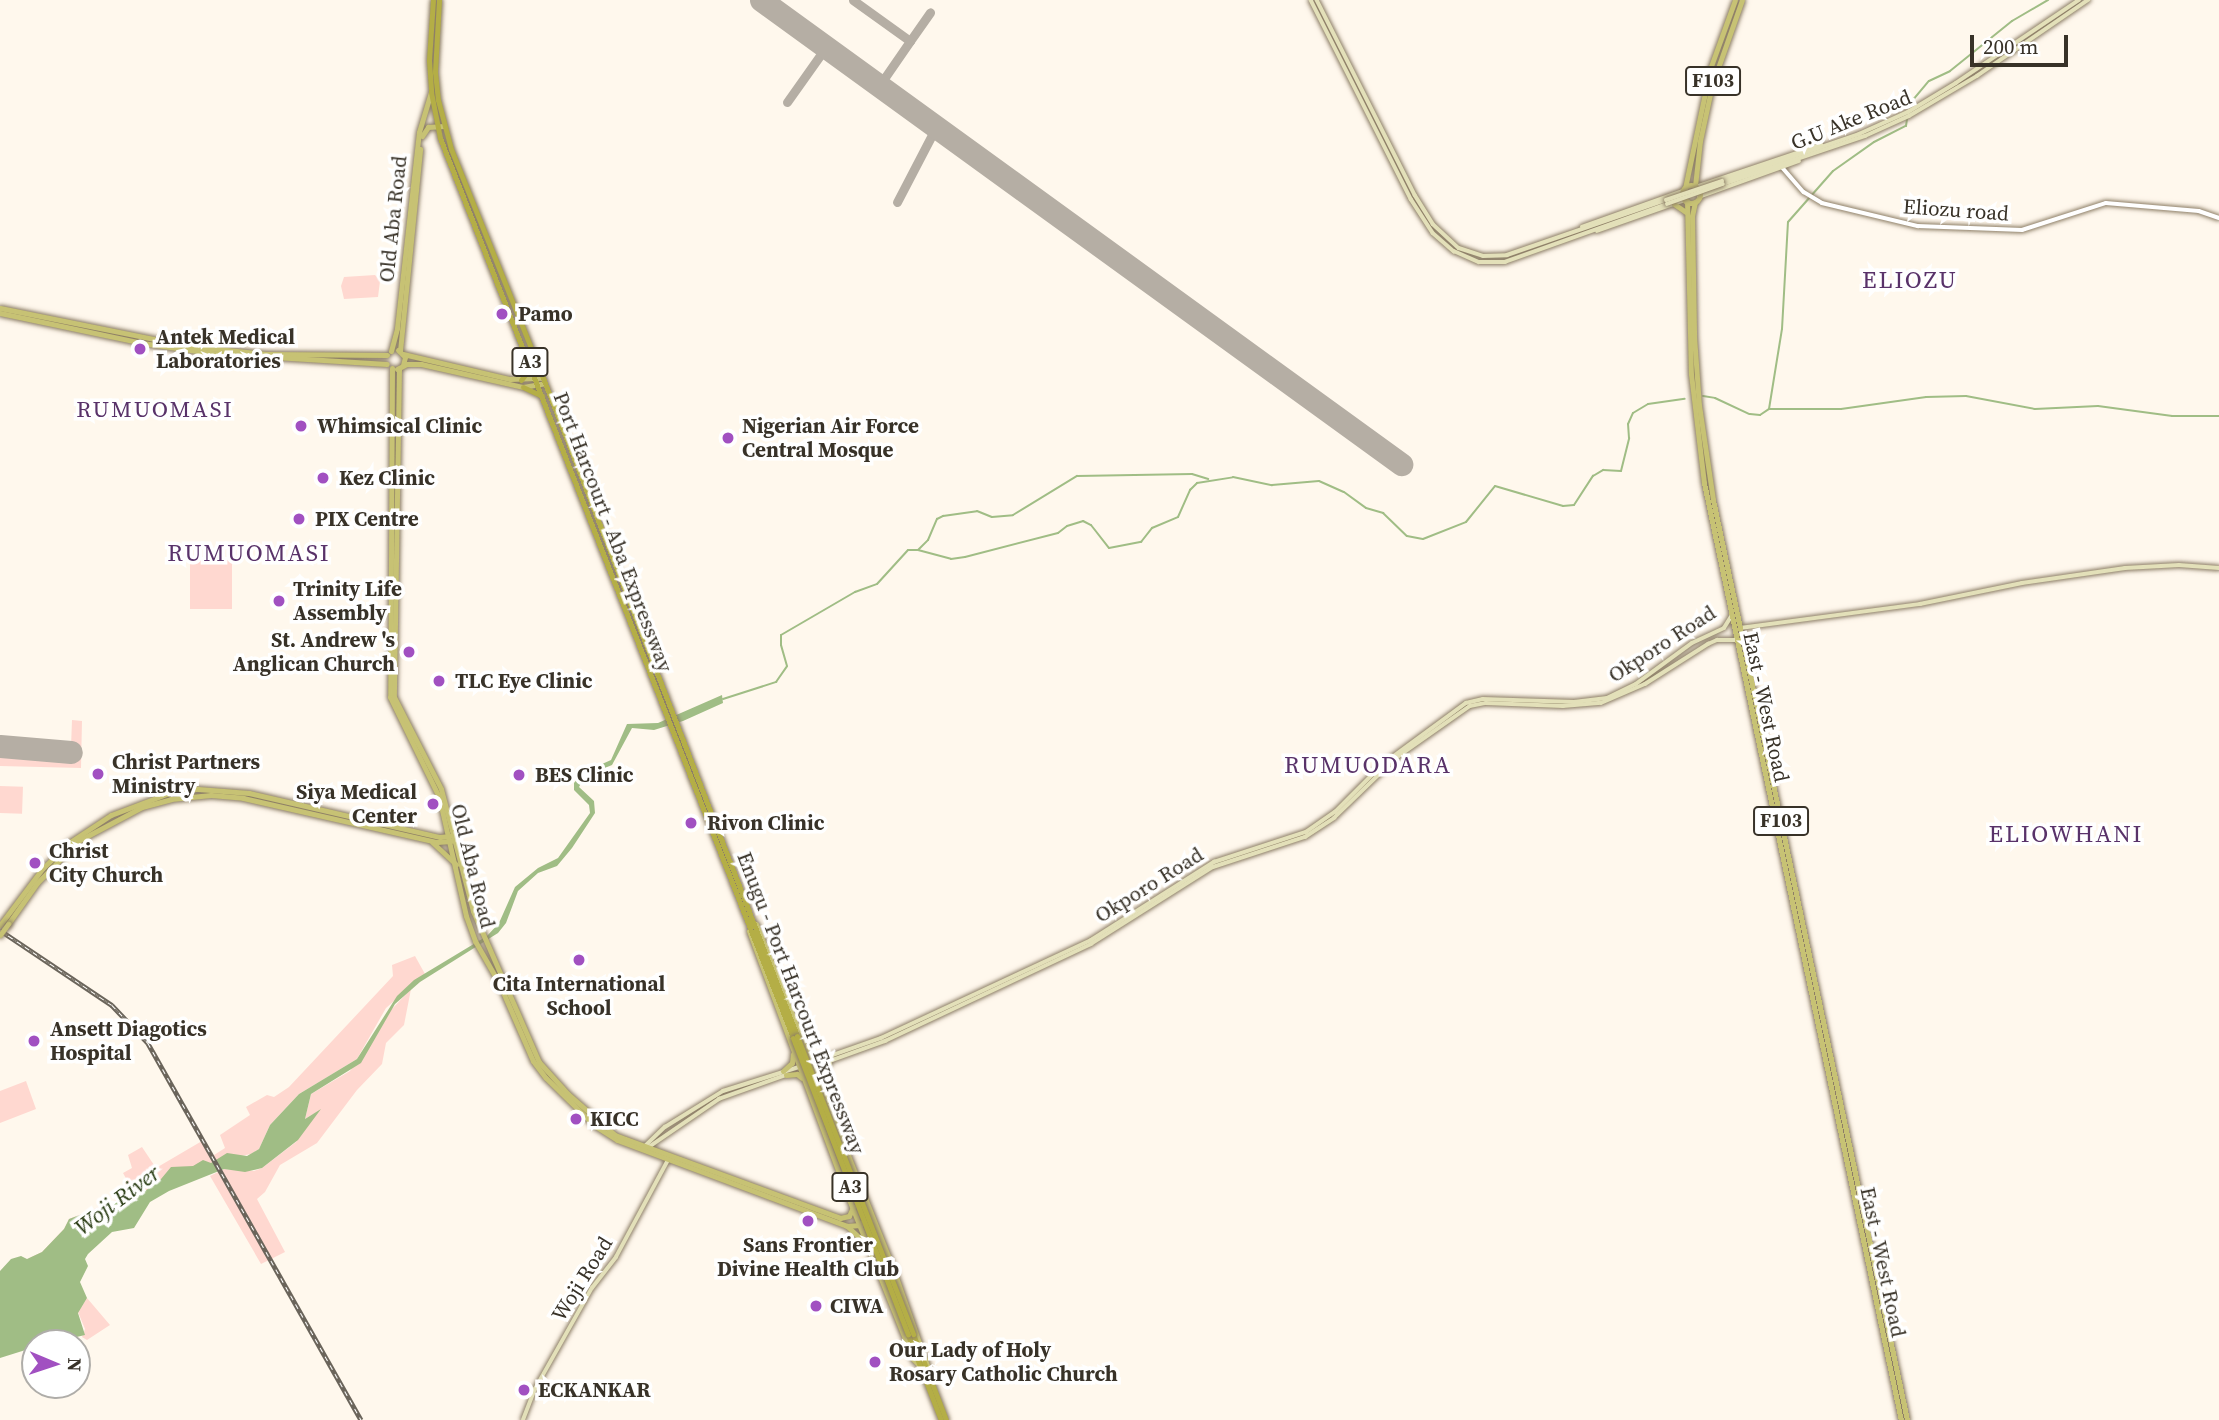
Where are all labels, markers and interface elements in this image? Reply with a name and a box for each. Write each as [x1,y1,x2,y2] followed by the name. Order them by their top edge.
[1974,21,2072,65] scale bar
[1983,32,2038,61] text: 200 m
[1685,66,1741,96] road number: F103
[1787,84,1915,156] street label: G.U Ake Road
[374,154,412,284] street label: Old Aba Road
[1902,194,2010,226] street label: Eliozu road
[1863,266,1957,294] district label: ELIOZU
[518,301,573,327] place label: Pamo
[492,304,512,324] marker: Pamo
[156,324,295,374] place label: Antek Medical Laboratories
[130,339,150,359] marker: Antek Medical Laboratories
[511,346,549,378] road number: A3
[548,388,678,676] street label: Port Harcourt - Aba Expressway
[77,395,233,423] district label: RUMUOMASI
[317,413,482,439] place label: Whimsical Clinic
[742,413,919,463] place label: Nigerian Air Force Central Mosque
[291,416,311,436] marker: Whimsical Clinic
[720,430,736,446] marker: Nigerian Air Force Central Mosque
[339,465,435,491] place label: Kez Clinic
[313,468,333,488] marker: Kez Clinic
[315,506,419,532] place label: PIX Centre
[289,509,309,529] marker: PIX Centre
[168,539,330,567] district label: RUMUOMASI
[293,576,402,626] place label: Trinity Life Assembly
[271,593,287,609] marker: Trinity Life Assembly
[1604,600,1720,688] street label: Okporo Road
[233,627,395,677] place label: St. Andrew 's Anglican Church
[1738,629,1794,785] street label: East - West Road
[401,644,417,660] marker: St. Andrew 's Anglican Church
[455,668,593,694] place label: TLC Eye Clinic
[429,671,449,691] marker: TLC Eye Clinic
[112,749,260,799] place label: Christ Partners Ministry
[1285,751,1451,779] district label: RUMUODARA
[535,762,634,788] place label: BES Clinic
[509,765,529,785] marker: BES Clinic
[90,766,106,782] marker: Christ Partners Ministry
[296,779,417,829] place label: Siya Medical Center
[423,794,443,814] marker: Siya Medical Center
[445,801,501,931] street label: Old Aba Road
[1753,806,1809,836] road number: F103
[707,810,824,836] place label: Rivon Clinic
[681,813,701,833] marker: Rivon Clinic
[1990,820,2142,848] district label: ELIOWHANI
[49,838,163,888] place label: Christ City Church
[1090,842,1208,928] street label: Okporo Road
[732,848,870,1158] street label: Enugu - Port Harcourt Expressway
[27,855,43,871] marker: Christ City Church
[571,952,587,968] marker: Cita International School
[493,971,665,1021] place label: Cita International School
[50,1016,207,1066] place label: Ansett Diagotics Hospital
[24,1031,44,1051] marker: Ansett Diagotics Hospital
[590,1106,638,1132] place label: KICC
[568,1111,584,1127] marker: KICC
[69,1159,165,1241] water label: Woji River
[831,1172,869,1203] road number: A3
[1855,1184,1911,1340] street label: East - West Road
[800,1213,816,1229] marker: Sans Frontier Divine Health Club
[546,1232,618,1326] street label: Woji Road
[717,1232,899,1282] place label: Sans Frontier Divine Health Club
[830,1293,884,1319] place label: CIWA
[808,1298,824,1314] marker: CIWA
[21,1329,91,1399] north arrow
[889,1337,1118,1387] place label: Our Lady of Holy Rosary Catholic Church
[867,1354,883,1370] marker: Our Lady of Holy Rosary Catholic Church
[62,1357,88,1372] text: N
[538,1377,651,1403] place label: ECKANKAR
[516,1382,532,1398] marker: ECKANKAR

